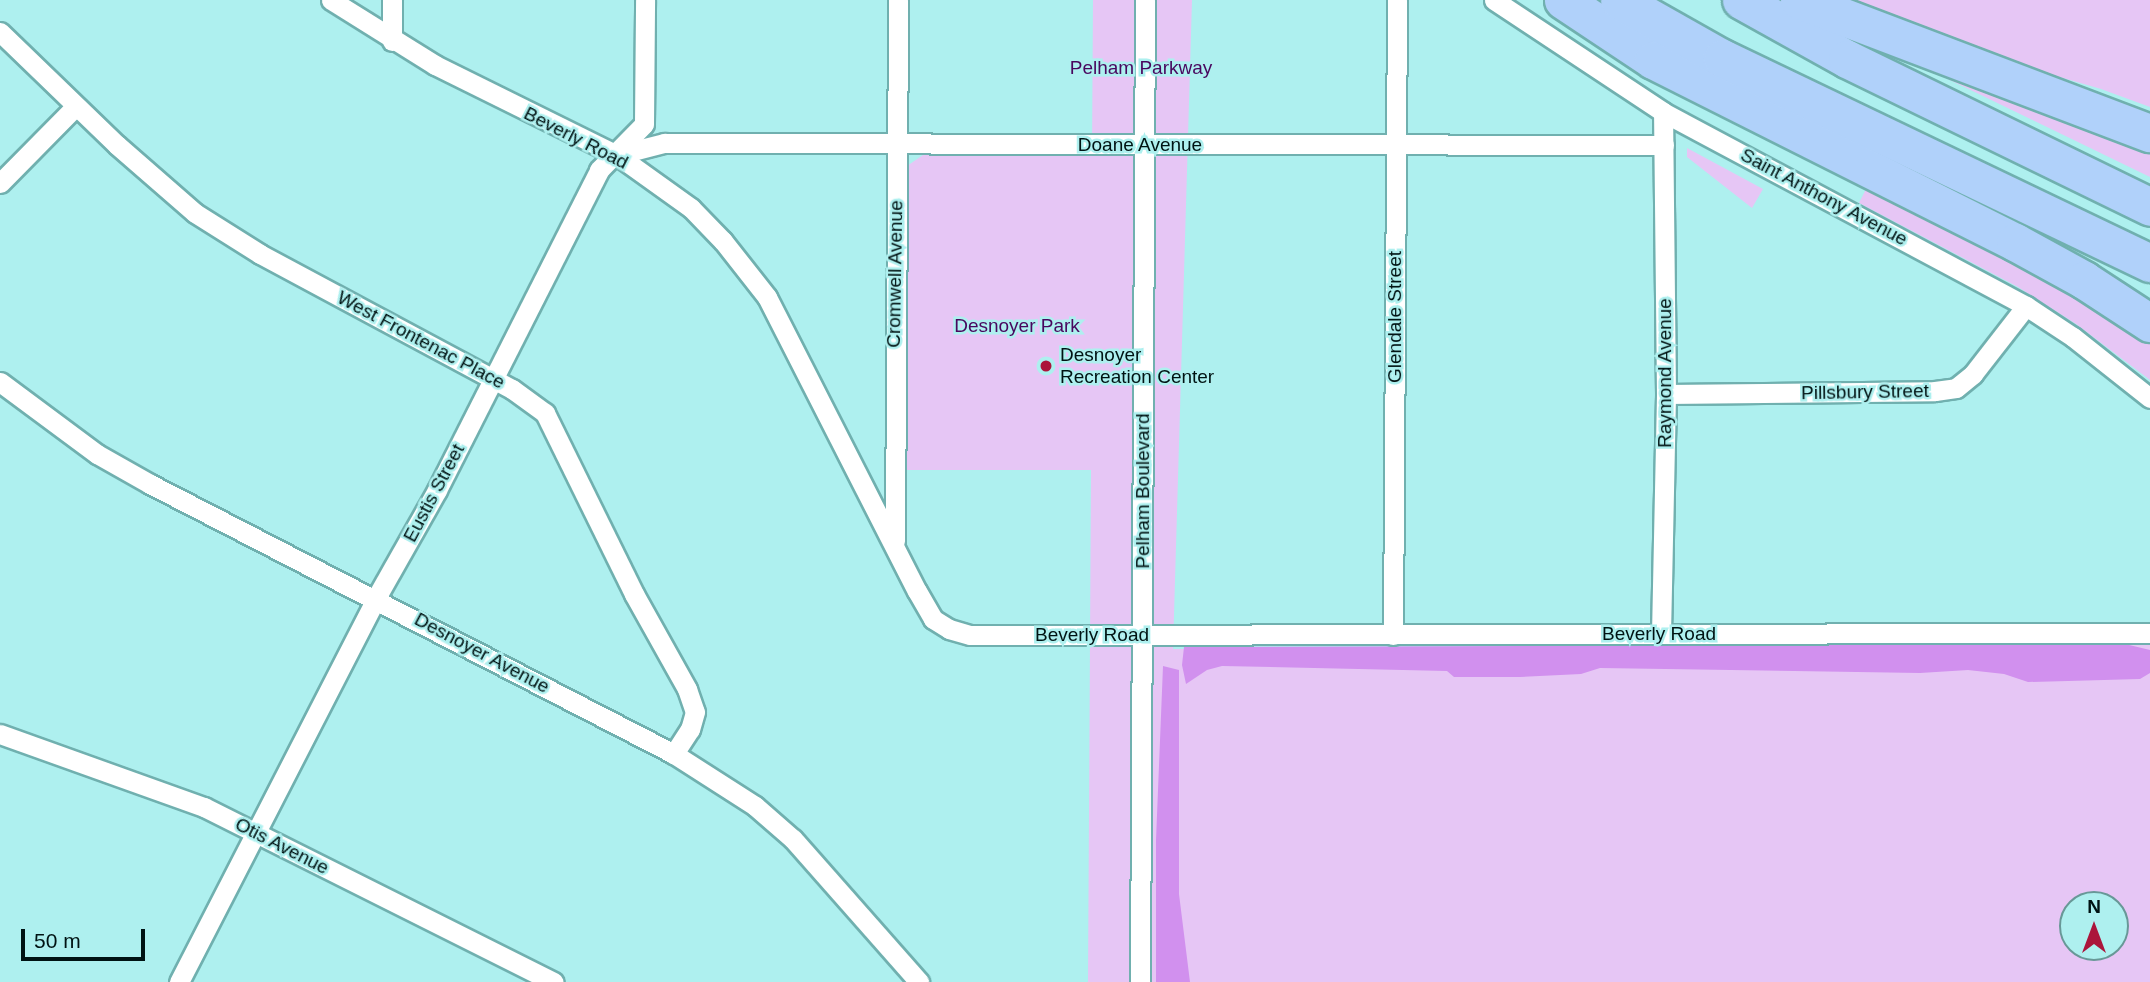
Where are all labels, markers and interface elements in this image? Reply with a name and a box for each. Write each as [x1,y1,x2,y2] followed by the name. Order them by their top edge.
[1070,57,1212,79] park label: Pelham Parkway
[520,102,632,174] street label: Beverly Road
[1077,134,1203,156] street label: Doane Avenue
[1736,143,1912,251] street label: Saint Anthony Avenue
[882,200,908,348] street label: Cromwell Avenue
[1384,251,1406,383] street label: Glendale Street
[333,286,509,394] street label: West Frontenac Place
[1654,298,1676,448] street label: Raymond Avenue
[954,315,1080,337] park label: Desnoyer Park
[1060,344,1214,388] place label: Desnoyer Recreation Center
[1038,358,1054,374] marker: Desnoyer Recreation Center
[1801,379,1929,405] street label: Pillsbury Street
[1132,413,1154,569] street label: Pelham Boulevard
[399,440,469,546] street label: Eustis Street
[410,608,554,698] street label: Desnoyer Avenue
[1602,623,1716,645] street label: Beverly Road
[1035,624,1149,646] street label: Beverly Road
[231,812,333,880] street label: Otis Avenue
[2059,891,2129,961] north arrow
[2087,896,2101,917] text: N
[24,916,149,960] scale bar
[34,929,81,952] text: 50 m

